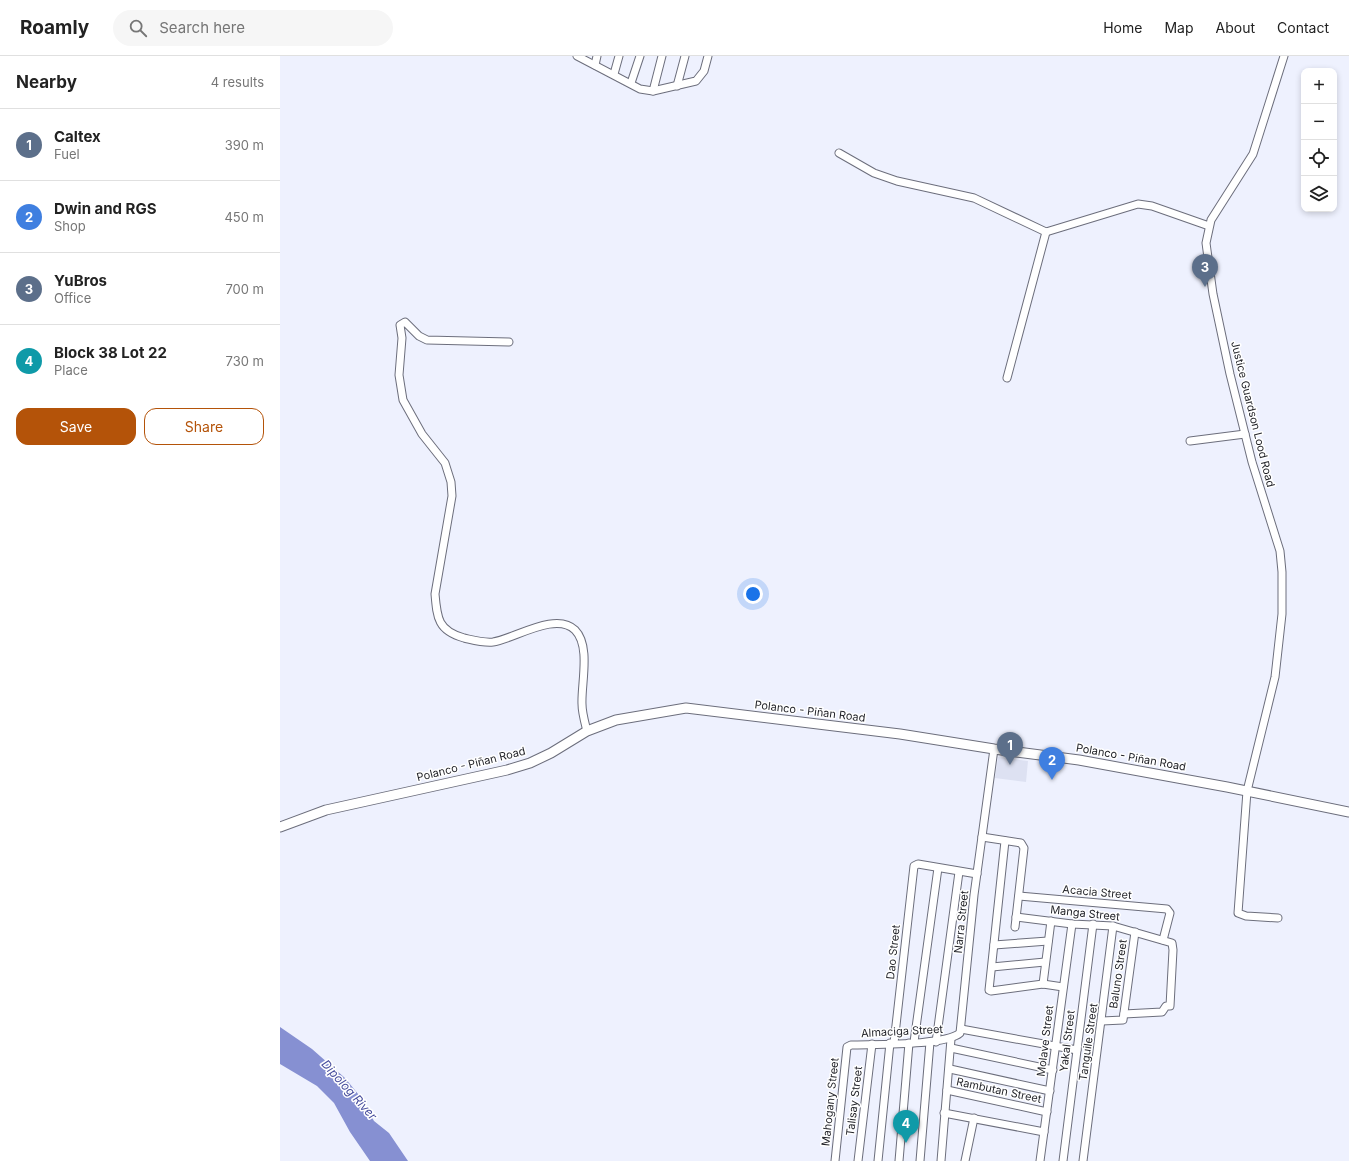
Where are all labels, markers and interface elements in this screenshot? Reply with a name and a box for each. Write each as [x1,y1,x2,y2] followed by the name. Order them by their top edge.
[113,10,393,46] search box
[20,16,89,39] text: Roamly
[127,17,149,39] icon: search
[159,18,245,37] text: Search here
[1103,19,1142,36] text: Home
[1164,19,1194,36] text: Map
[1216,19,1255,36] text: About
[1277,19,1329,36] text: Contact
[1301,68,1337,212] map controls
[1301,68,1337,104] button: +
[16,72,77,92] text: Nearby
[211,74,264,90] text: 4 results
[1301,104,1337,140] button: −
[54,127,101,146] text: Caltex
[26,137,32,153] text: 1
[225,137,264,153] text: 390 m
[1301,140,1337,176] button: locate
[54,146,80,162] text: Fuel
[1301,176,1337,212] button: layers
[54,199,157,218] text: Dwin and RGS
[25,209,33,225] text: 2
[224,209,264,225] text: 450 m
[54,218,86,234] text: Shop
[1192,254,1218,287] pin: 3
[54,271,107,290] text: YuBros
[25,281,33,297] text: 3
[225,281,264,297] text: 700 m
[54,290,91,306] text: Office
[1228,340,1278,488] street label: Justice Guardson Lood Road
[54,343,167,362] text: Block 38 Lot 22
[25,353,33,369] text: 4
[226,353,264,369] text: 730 m
[54,362,88,378] text: Place
[16,408,136,445] button: Save
[144,408,264,445] button: Share
[743,584,763,604] your location
[754,697,866,725] street label: Polanco - Piñan Road
[997,732,1023,765] pin: 1
[1075,740,1187,774] street label: Polanco - Piñan Road
[415,744,527,784] street label: Polanco - Piñan Road
[1039,747,1065,780] pin: 2
[1062,882,1133,902] street label: Acacia Street
[951,889,971,954] street label: Narra Street
[1050,902,1121,924] street label: Manga Street
[883,924,903,980] street label: Dao Street
[1106,938,1130,1010] street label: Baluno Street
[1076,1002,1100,1082] street label: Tanguile Street
[1034,1004,1056,1077] street label: Molave Street
[1056,1009,1078,1073] street label: Yakal Street
[861,1022,944,1040] street label: Almaciga Street
[319,1057,381,1123] water label: Dipolog River
[818,1057,842,1147] street label: Mahogany Street
[843,1065,865,1137] street label: Talisay Street
[955,1074,1043,1106] street label: Rambutan Street
[893,1110,919,1143] pin: 4

